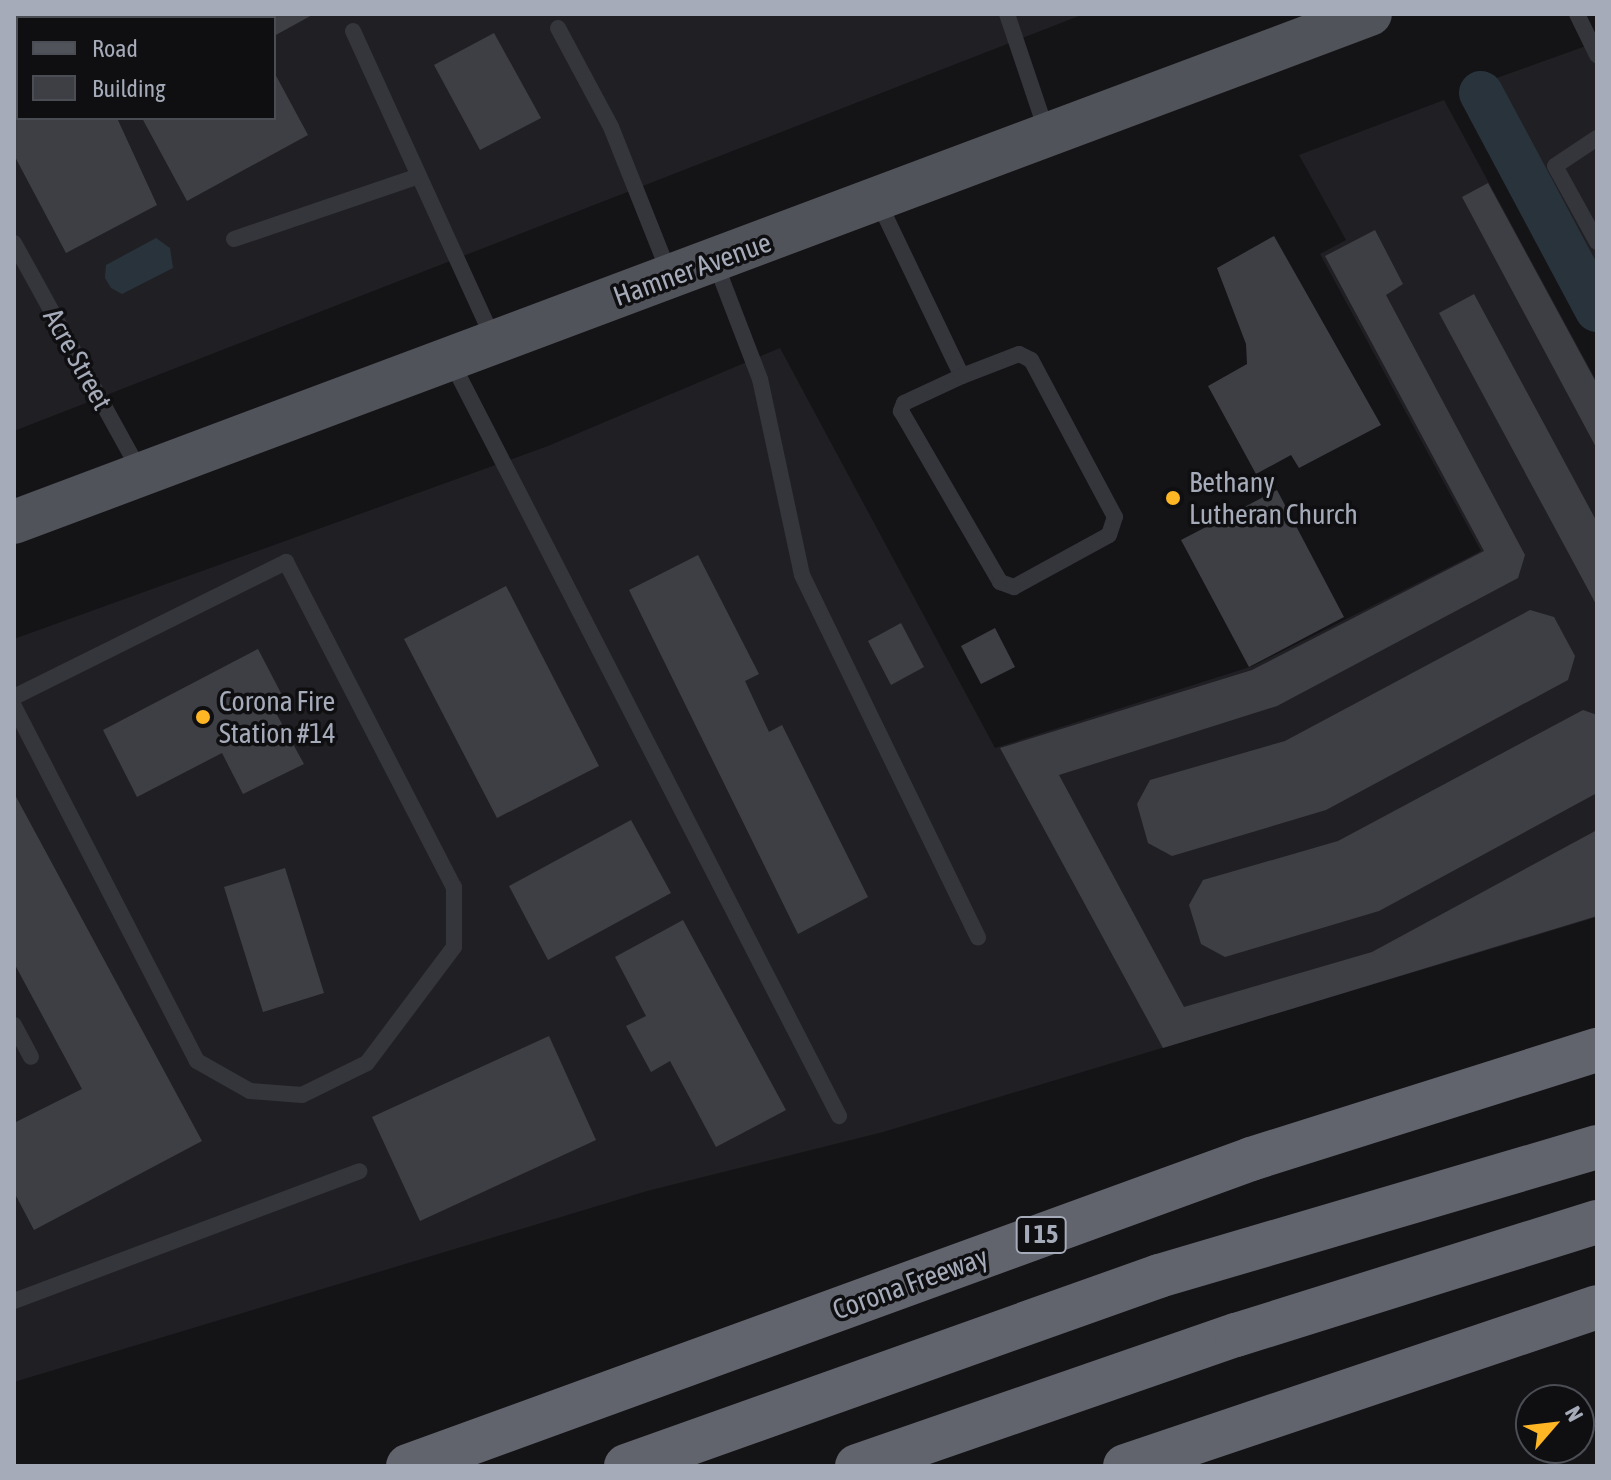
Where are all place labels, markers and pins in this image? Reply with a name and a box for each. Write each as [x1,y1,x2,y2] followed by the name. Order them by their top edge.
[1189,465,1358,531] place label: Bethany Lutheran Church
[1164,489,1182,507] marker: Bethany Lutheran Church
[219,684,336,750] place label: Corona Fire Station #14
[194,708,212,726] marker: Corona Fire Station #14

